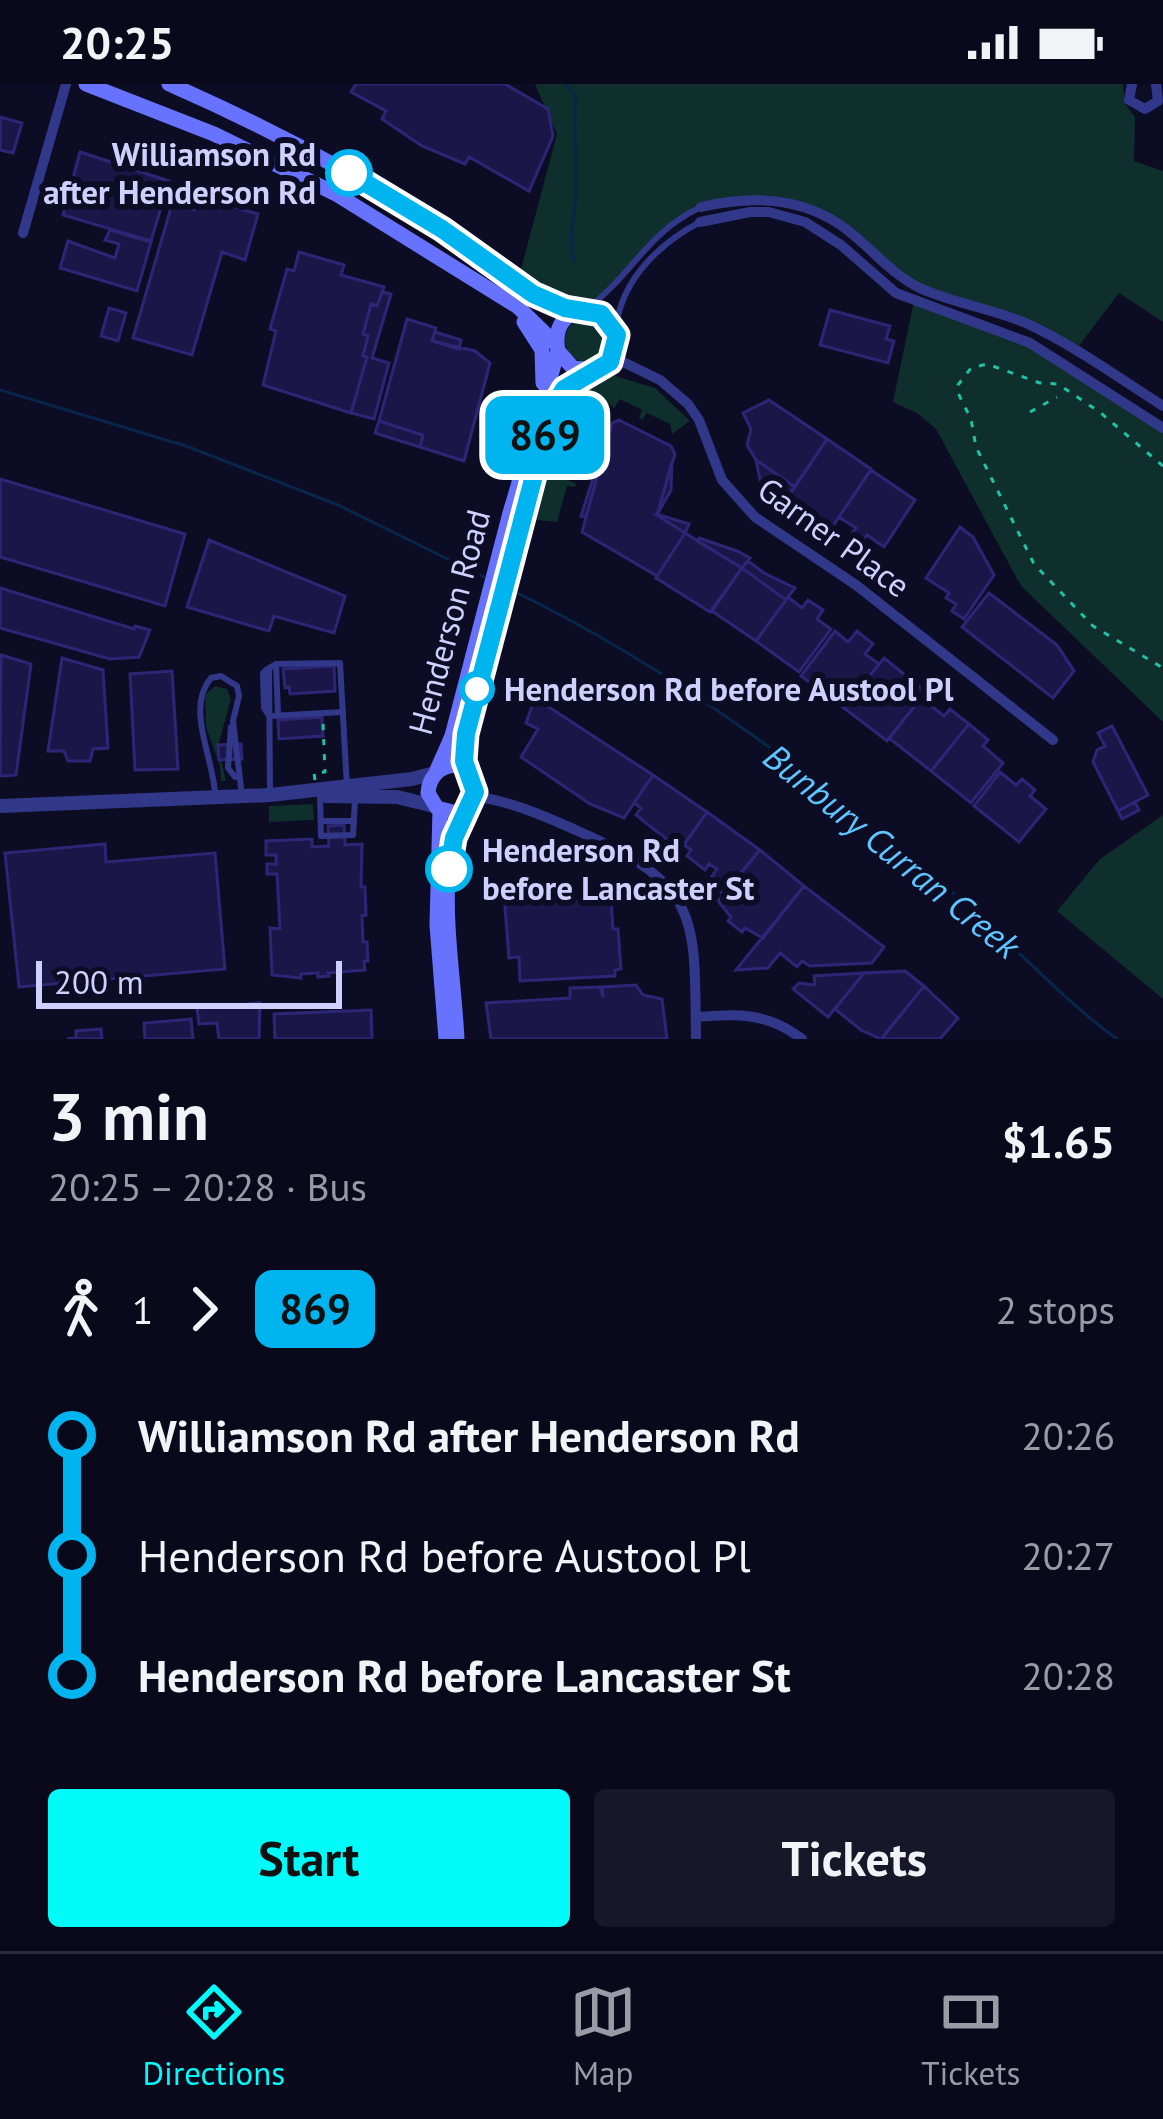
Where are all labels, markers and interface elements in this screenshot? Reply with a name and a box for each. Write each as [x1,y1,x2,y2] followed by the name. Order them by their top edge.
[60,13,174,71] text: 20:25
[43,132,316,213] place label: Williamson Rd after Henderson Rd
[327,151,371,195] marker: Williamson Rd after Henderson Rd
[476,396,614,474] line badge: 869
[509,407,581,462] text: 869
[750,467,919,606] street label: Garner Place
[398,505,499,739] street label: Henderson Road
[504,667,954,710] place label: Henderson Rd before Austool Pl
[461,673,493,705] marker: Henderson Rd before Austool Pl
[754,733,1032,970] water label: Bunbury Curran Creek
[482,828,755,909] place label: Henderson Rd before Lancaster St
[427,847,471,891] marker: Henderson Rd before Lancaster St
[36,955,342,1008] scale bar
[54,960,144,1003] text: 200 m
[48,1073,209,1158] text: 3 min
[1002,1112,1115,1170] text: $1.65
[48,1161,367,1212] text: 20:25 – 20:28 · Bus
[48,1276,114,1342] icon: walk
[171,1276,237,1342] icon: forward
[279,1281,351,1336] text: 869
[132,1284,153,1335] text: 1
[996,1284,1115,1335] text: 2 stops
[138,1406,800,1464] text: Williamson Rd after Henderson Rd
[1021,1410,1115,1461] text: 20:26
[138,1526,751,1584] text: Henderson Rd before Austool Pl
[1021,1530,1115,1581] text: 20:27
[138,1646,791,1704] text: Henderson Rd before Lancaster St
[1021,1650,1115,1701] text: 20:28
[48,1789,570,1927] button: Start
[594,1789,1115,1927] button: Tickets
[143,1979,285,2094] tab: Directions
[570,1979,636,2094] tab: Map
[921,1979,1020,2094] tab: Tickets

